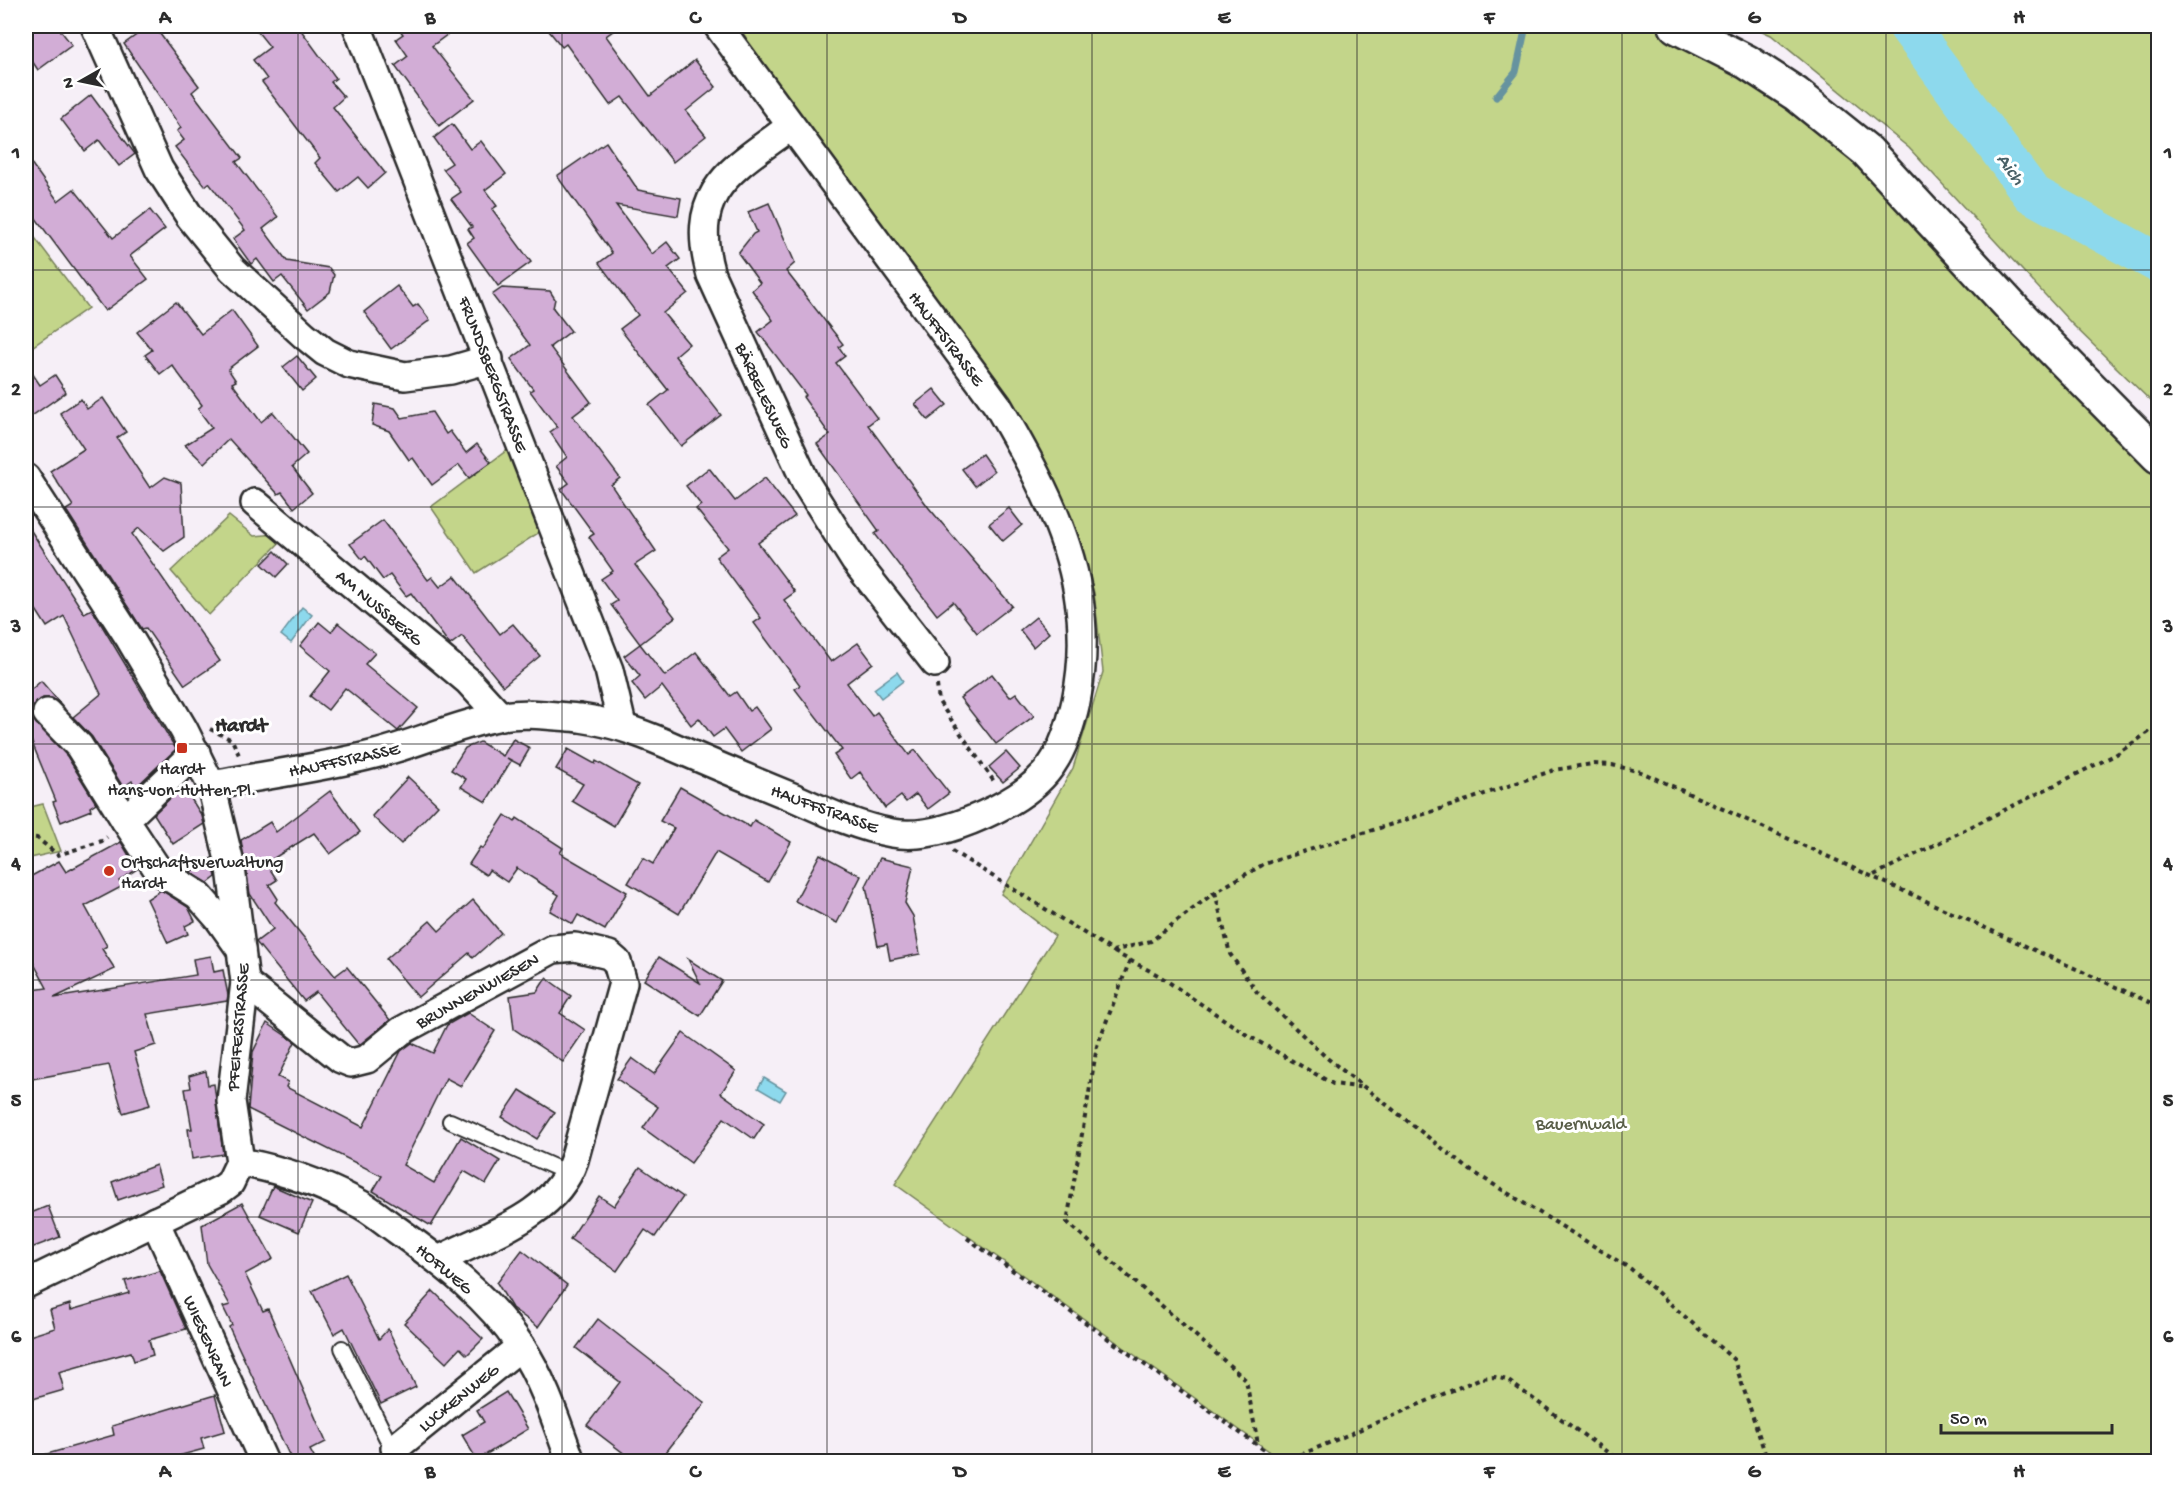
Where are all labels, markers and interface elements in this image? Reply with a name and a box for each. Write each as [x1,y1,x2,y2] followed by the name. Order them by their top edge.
[158,8,173,31] text: A
[424,8,436,31] text: B
[689,8,703,31] text: C
[951,8,967,31] text: D
[1218,8,1232,31] text: E
[1483,8,1496,31] text: F
[1748,8,1762,31] text: G
[2013,8,2025,31] text: H
[51,51,111,111] north arrow
[59,76,80,89] text: N
[11,143,20,166] text: 1
[2163,143,2172,166] text: 1
[1990,150,2029,191] water label: Aich
[903,288,988,392] street label: HAUFFSTRASSE
[452,293,531,457] street label: FRUNDSBERGSTRASSE
[729,339,797,453] street label: BÄRBELESWEG
[11,380,21,403] text: 2
[2163,380,2173,403] text: 2
[330,566,427,652] street label: AM NUSSBERG
[10,617,21,640] text: 3
[2162,617,2173,640] text: 3
[215,715,269,740] district label: Hardt
[287,739,403,783] street label: HAUFFSTRASSE
[175,741,189,755] marker: Hardt Hans-von-Hutten-Pl.
[107,760,257,802] place label: Hardt Hans-von-Hutten-Pl.
[767,781,882,840] street label: HAUFFSTRASSE
[121,853,284,895] place label: Ortschaftsverwaltung Hardt
[10,854,21,877] text: 4
[2162,854,2173,877] text: 4
[102,864,116,878] marker: Ortschaftsverwaltung Hardt
[412,950,544,1035] street label: BRUNNENWIESEN
[223,962,256,1093] street label: PFEIFERSTRASSE
[11,1091,22,1114] text: 5
[2163,1091,2174,1114] text: 5
[1535,1115,1628,1136] park label: Bauernwald
[411,1240,477,1300] street label: HOFWEG
[177,1293,236,1391] street label: WIESENRAIN
[11,1327,22,1350] text: 6
[2163,1327,2174,1350] text: 6
[415,1360,505,1438] street label: LUCKENWEG
[1941,1397,2112,1435] scale bar
[1950,1410,1987,1431] text: 50 m
[158,1462,173,1485] text: A
[424,1462,436,1485] text: B
[689,1462,703,1485] text: C
[951,1462,967,1485] text: D
[1218,1462,1232,1485] text: E
[1483,1462,1496,1485] text: F
[1748,1462,1762,1485] text: G
[2013,1462,2025,1485] text: H

